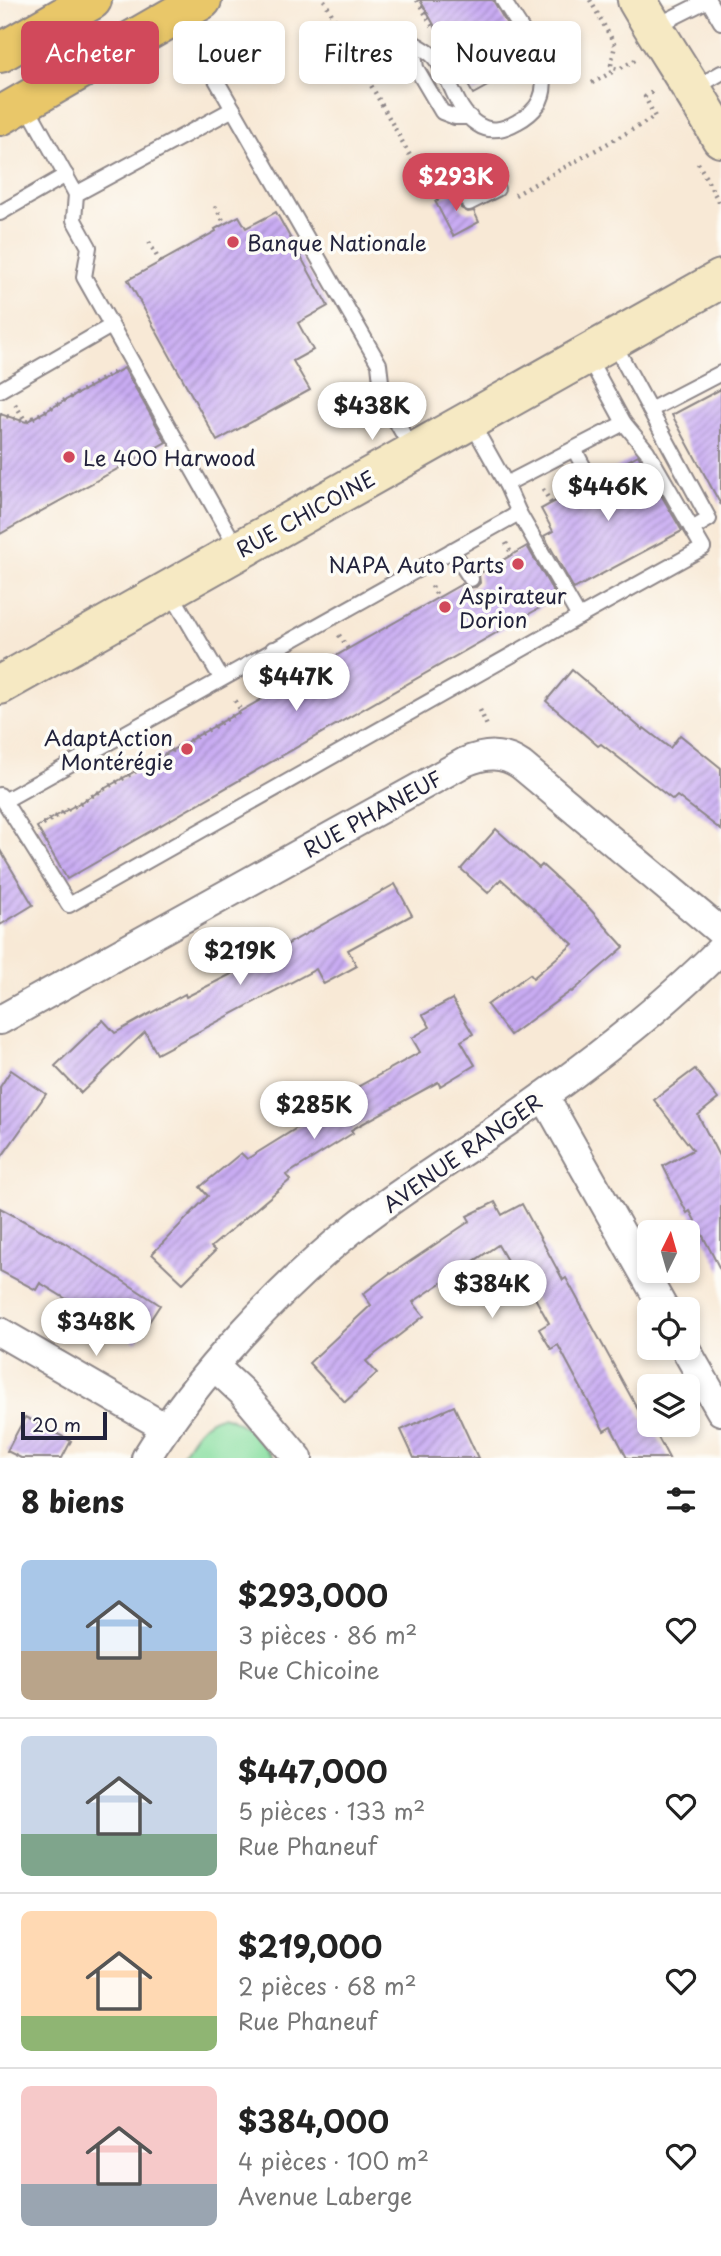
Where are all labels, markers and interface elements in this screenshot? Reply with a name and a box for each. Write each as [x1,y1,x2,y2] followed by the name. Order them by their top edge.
[21,21,159,84] chip: Acheter
[173,21,285,84] chip: Louer
[299,21,417,84] chip: Filtres
[431,21,581,84] chip: Nouveau
[407,154,505,213] pin: $293K
[418,158,494,193] text: $293K
[247,226,427,258] place label: Banque Nationale
[225,234,241,250] marker: Banque Nationale
[323,382,421,442] pin: $438K
[334,387,410,422] text: $438K
[83,441,256,473] place label: Le 400 Harwood
[61,449,77,465] marker: Le 400 Harwood
[230,462,380,564] street label: RUE CHICOINE
[559,463,657,523] pin: $446K
[568,468,648,503] text: $446K
[328,548,504,580] place label: NAPA Auto Parts
[510,556,526,572] marker: NAPA Auto Parts
[459,579,567,635] place label: Aspirateur Dorion
[437,599,453,615] marker: Aspirateur Dorion
[247,654,345,713] pin: $447K
[259,658,333,693] text: $447K
[44,721,173,777] place label: AdaptAction Montérégie
[179,741,195,757] marker: AdaptAction Montérégie
[297,761,447,865] street label: RUE PHANEUF
[191,928,289,987] pin: $219K
[204,932,276,967] text: $219K
[265,1082,363,1141] pin: $285K
[376,1085,548,1219] street label: AVENUE RANGER
[276,1086,352,1121] text: $285K
[637,1220,700,1283] north arrow
[637,1220,700,1437] map controls
[443,1260,541,1320] pin: $384K
[454,1265,530,1300] text: $384K
[637,1297,700,1360] button: locate
[47,1298,145,1358] pin: $348K
[57,1303,135,1338] text: $348K
[637,1374,700,1437] button: layers
[21,1409,107,1441] scale bar
[32,1410,81,1438] text: 20 m
[21,1478,124,1523] text: 8 biens
[662,1481,700,1519] icon: filters
[238,1572,388,1617] text: $293,000
[77,1588,161,1672] icon: home
[662,1611,700,1649] icon: heart
[238,1617,417,1652] text: 3 pièces · 86 m²
[238,1652,380,1687] text: Rue Chicoine
[238,1748,388,1793] text: $447,000
[77,1764,161,1848] icon: home
[662,1787,700,1825] icon: heart
[238,1793,425,1828] text: 5 pièces · 133 m²
[238,1828,377,1863] text: Rue Phaneuf
[238,1923,382,1968] text: $219,000
[77,1939,161,2023] icon: home
[662,1962,700,2000] icon: heart
[238,1968,417,2003] text: 2 pièces · 68 m²
[238,2003,377,2038] text: Rue Phaneuf
[238,2098,389,2143] text: $384,000
[77,2114,161,2198] icon: home
[662,2137,700,2175] icon: heart
[238,2143,429,2178] text: 4 pièces · 100 m²
[238,2178,412,2213] text: Avenue Laberge

